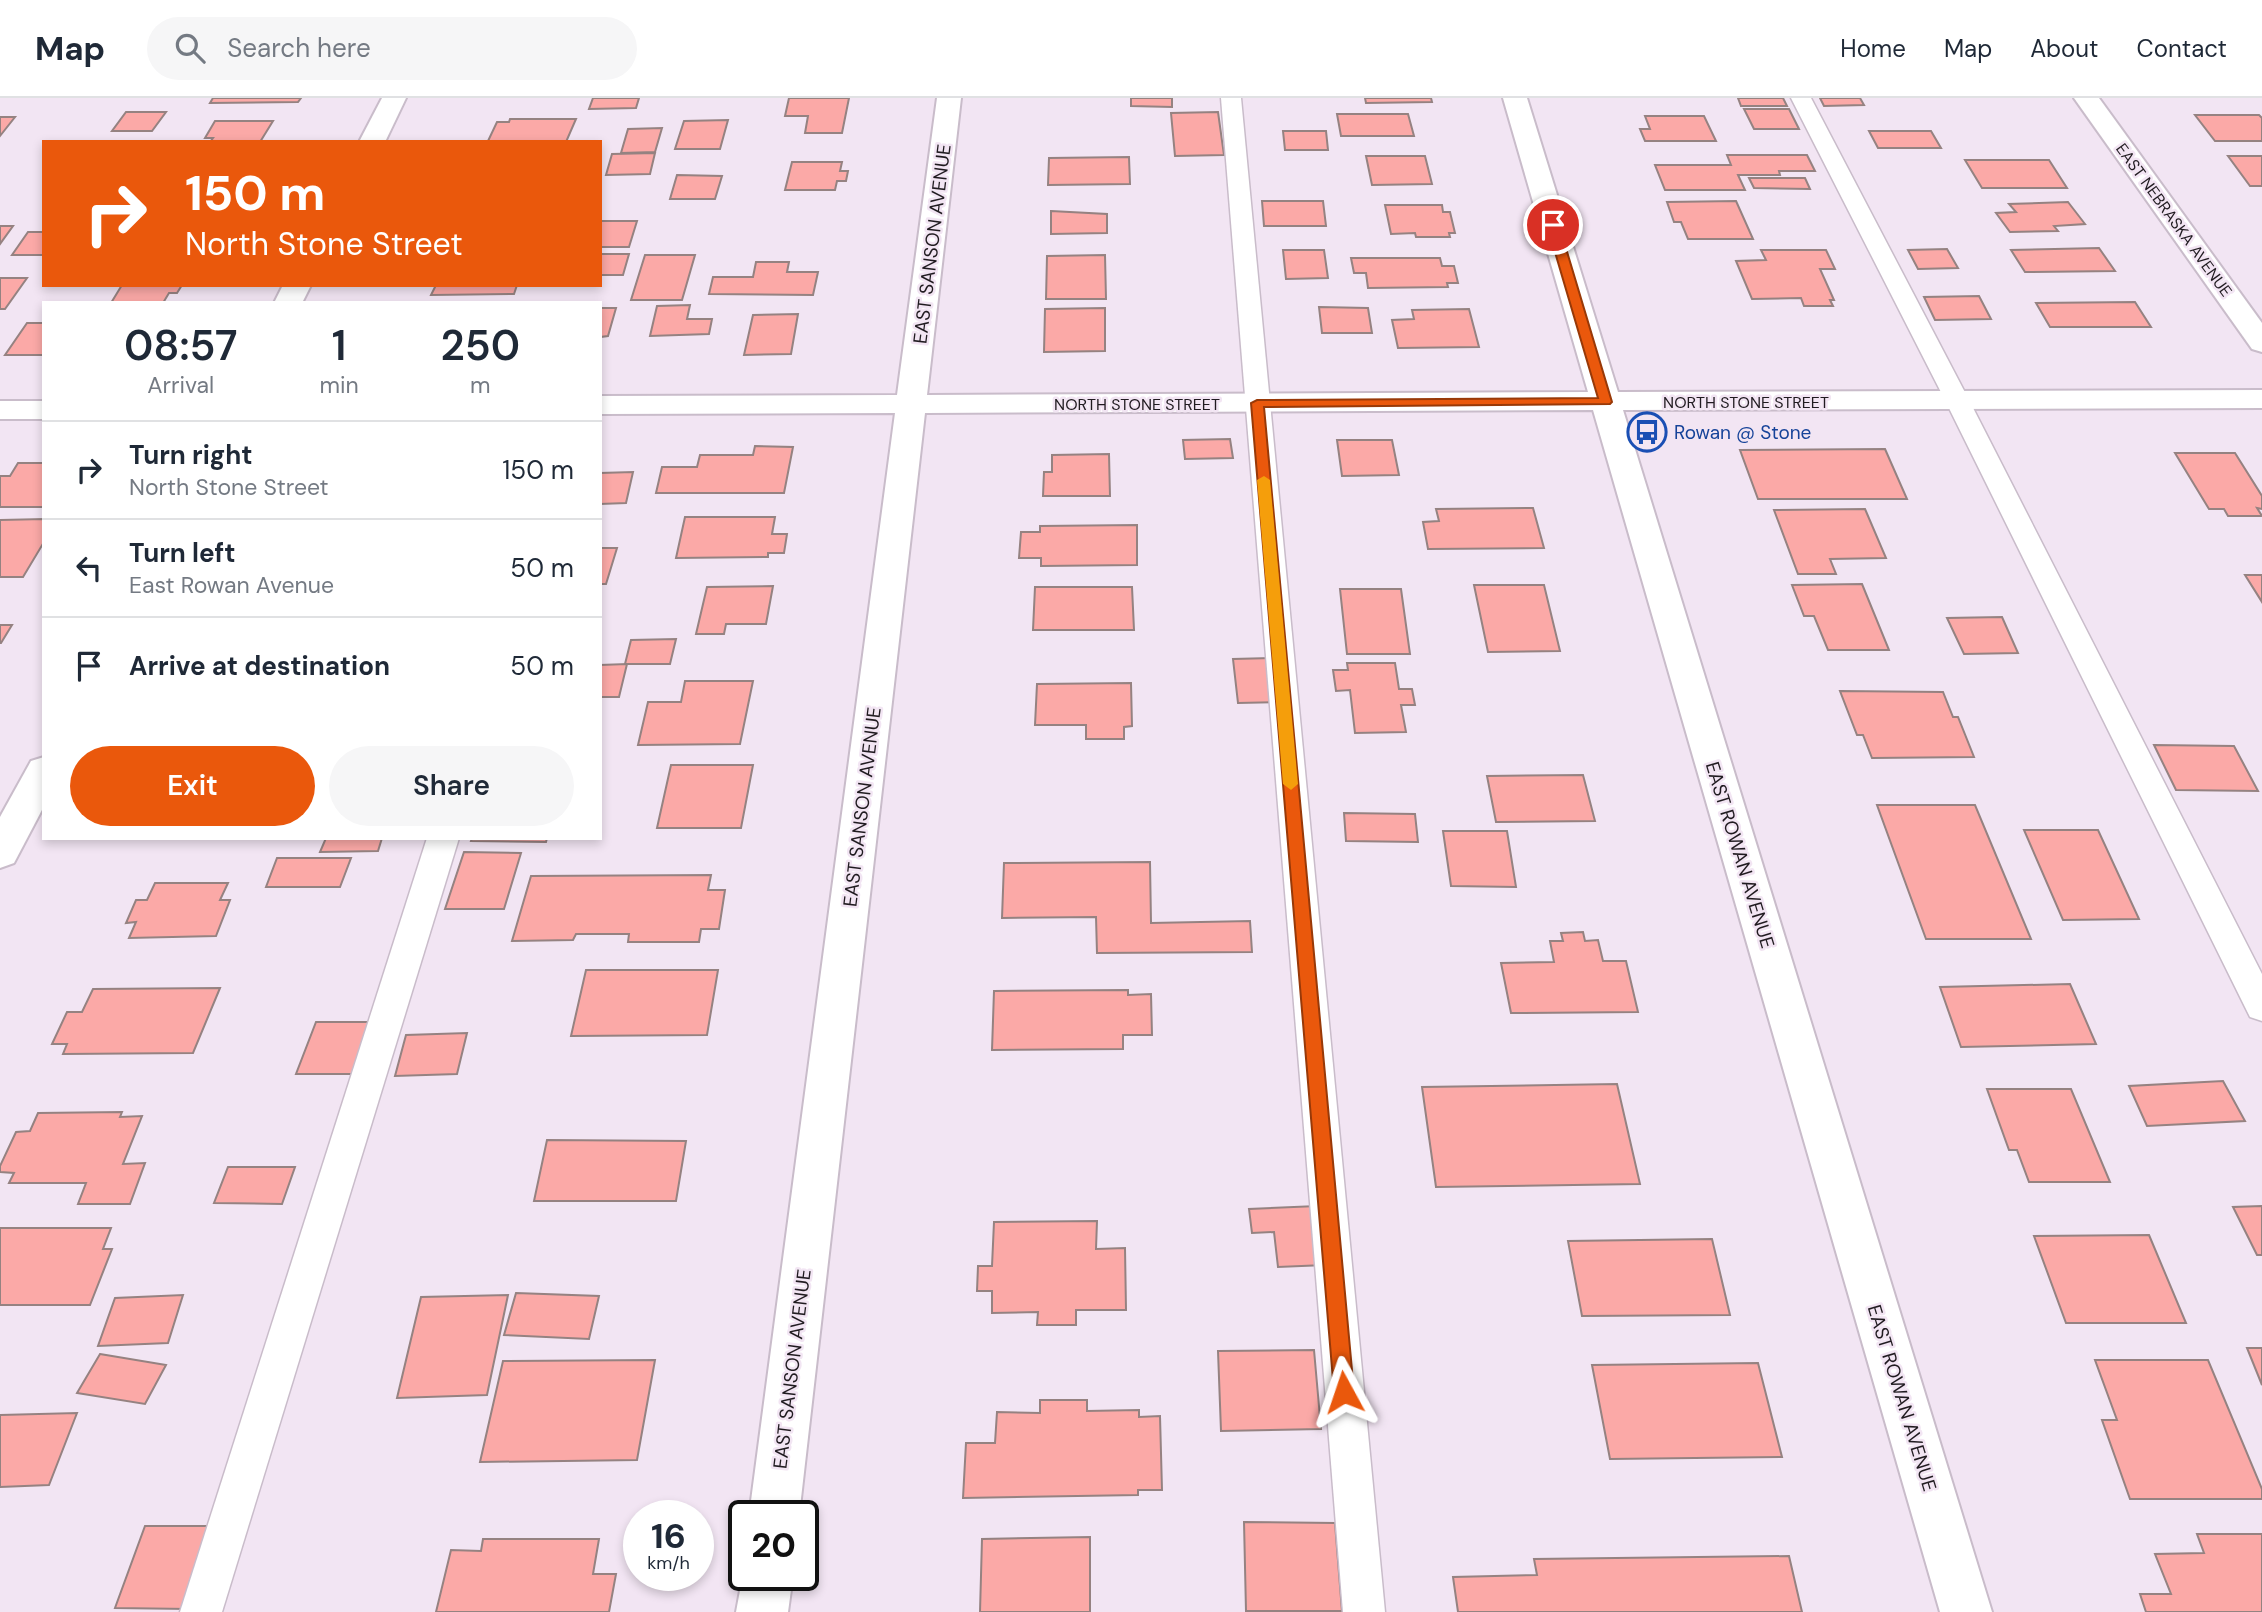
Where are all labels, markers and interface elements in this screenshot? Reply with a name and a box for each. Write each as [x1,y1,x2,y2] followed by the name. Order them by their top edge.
[147,17,637,80] search box
[35,27,105,70] text: Map
[171,29,209,67] icon: search
[227,31,371,65] text: Search here
[1840,33,1906,64] text: Home
[1944,33,1992,64] text: Map
[2030,33,2099,64] text: About
[2137,33,2227,64] text: Contact
[2111,139,2237,301] street label: EAST NEBRASKA AVENUE
[907,143,957,345] street label: EAST SANSON AVENUE
[185,161,325,225] text: 150 m
[70,168,161,259] icon: right
[1523,195,1583,255] pin
[1534,206,1572,244] icon: arrive
[185,223,463,265] text: North Stone Street
[124,318,238,373] text: 08:57
[332,318,346,373] text: 1
[441,318,520,373] text: 250
[147,370,214,400] text: Arrival
[319,370,359,400] text: min
[470,370,491,400] text: m
[1663,392,1829,413] street label: NORTH STONE STREET
[1054,394,1220,415] street label: NORTH STONE STREET
[1626,411,1668,453] bus stop icon: Rowan @ Stone
[1674,420,1811,445] place label: Rowan @ Stone
[129,438,253,472] text: Turn right
[70,451,108,489] icon: right
[502,453,574,487] text: 150 m
[129,472,329,502] text: North Stone Street
[129,536,236,570] text: Turn left
[70,549,108,587] icon: left
[510,551,574,585] text: 50 m
[129,570,334,600] text: East Rowan Avenue
[70,647,108,685] icon: arrive
[129,649,390,683] text: Arrive at destination
[510,649,574,683] text: 50 m
[837,706,887,908] street label: EAST SANSON AVENUE
[70,746,315,826] button: Exit
[329,746,574,826] button: Share
[1700,759,1780,951] street label: EAST ROWAN AVENUE
[767,1268,817,1470] street label: EAST SANSON AVENUE
[1862,1302,1942,1494] street label: EAST ROWAN AVENUE
[1307,1355,1381,1429] position arrow
[728,1500,819,1591] speed limit sign: 20
[651,1513,686,1559] text: 16
[647,1551,690,1575] text: km/h

